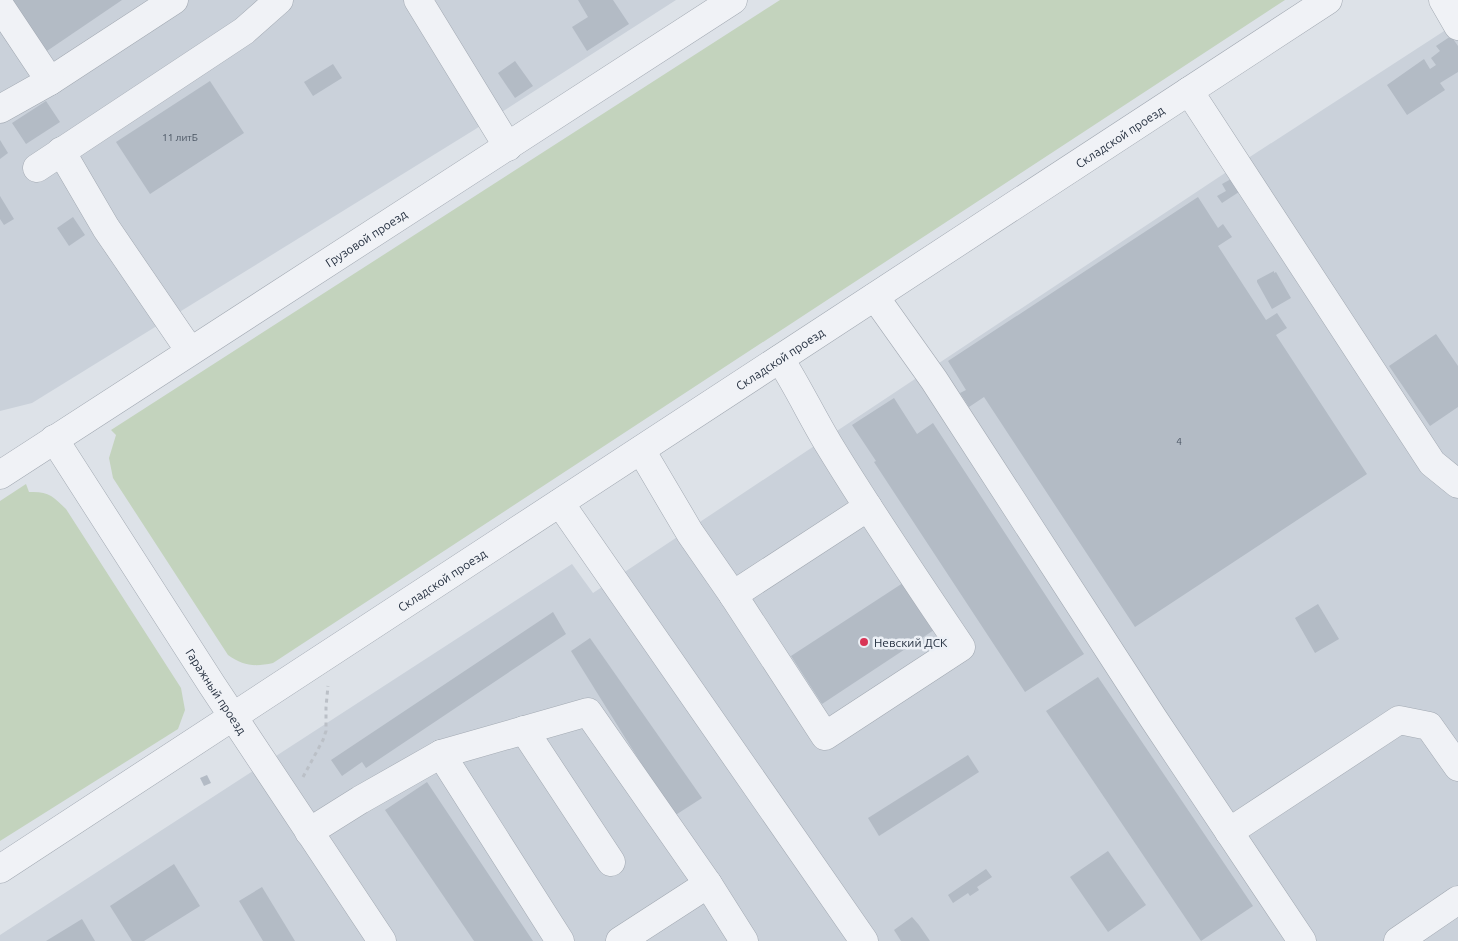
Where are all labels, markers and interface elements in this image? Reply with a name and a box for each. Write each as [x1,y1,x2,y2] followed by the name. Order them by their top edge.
[1073,103,1166,170] street label: Складской проезд
[162,132,198,143] house number: 11 литБ
[323,207,409,269] street label: Грузовой проезд
[733,325,826,392] street label: Складской проезд
[1176,436,1182,447] house number: 4
[395,546,488,613] street label: Складской проезд
[858,636,870,648] marker: Невский ДСК
[874,636,948,649] place label: Невский ДСК
[184,646,249,736] street label: Гаражный проезд

